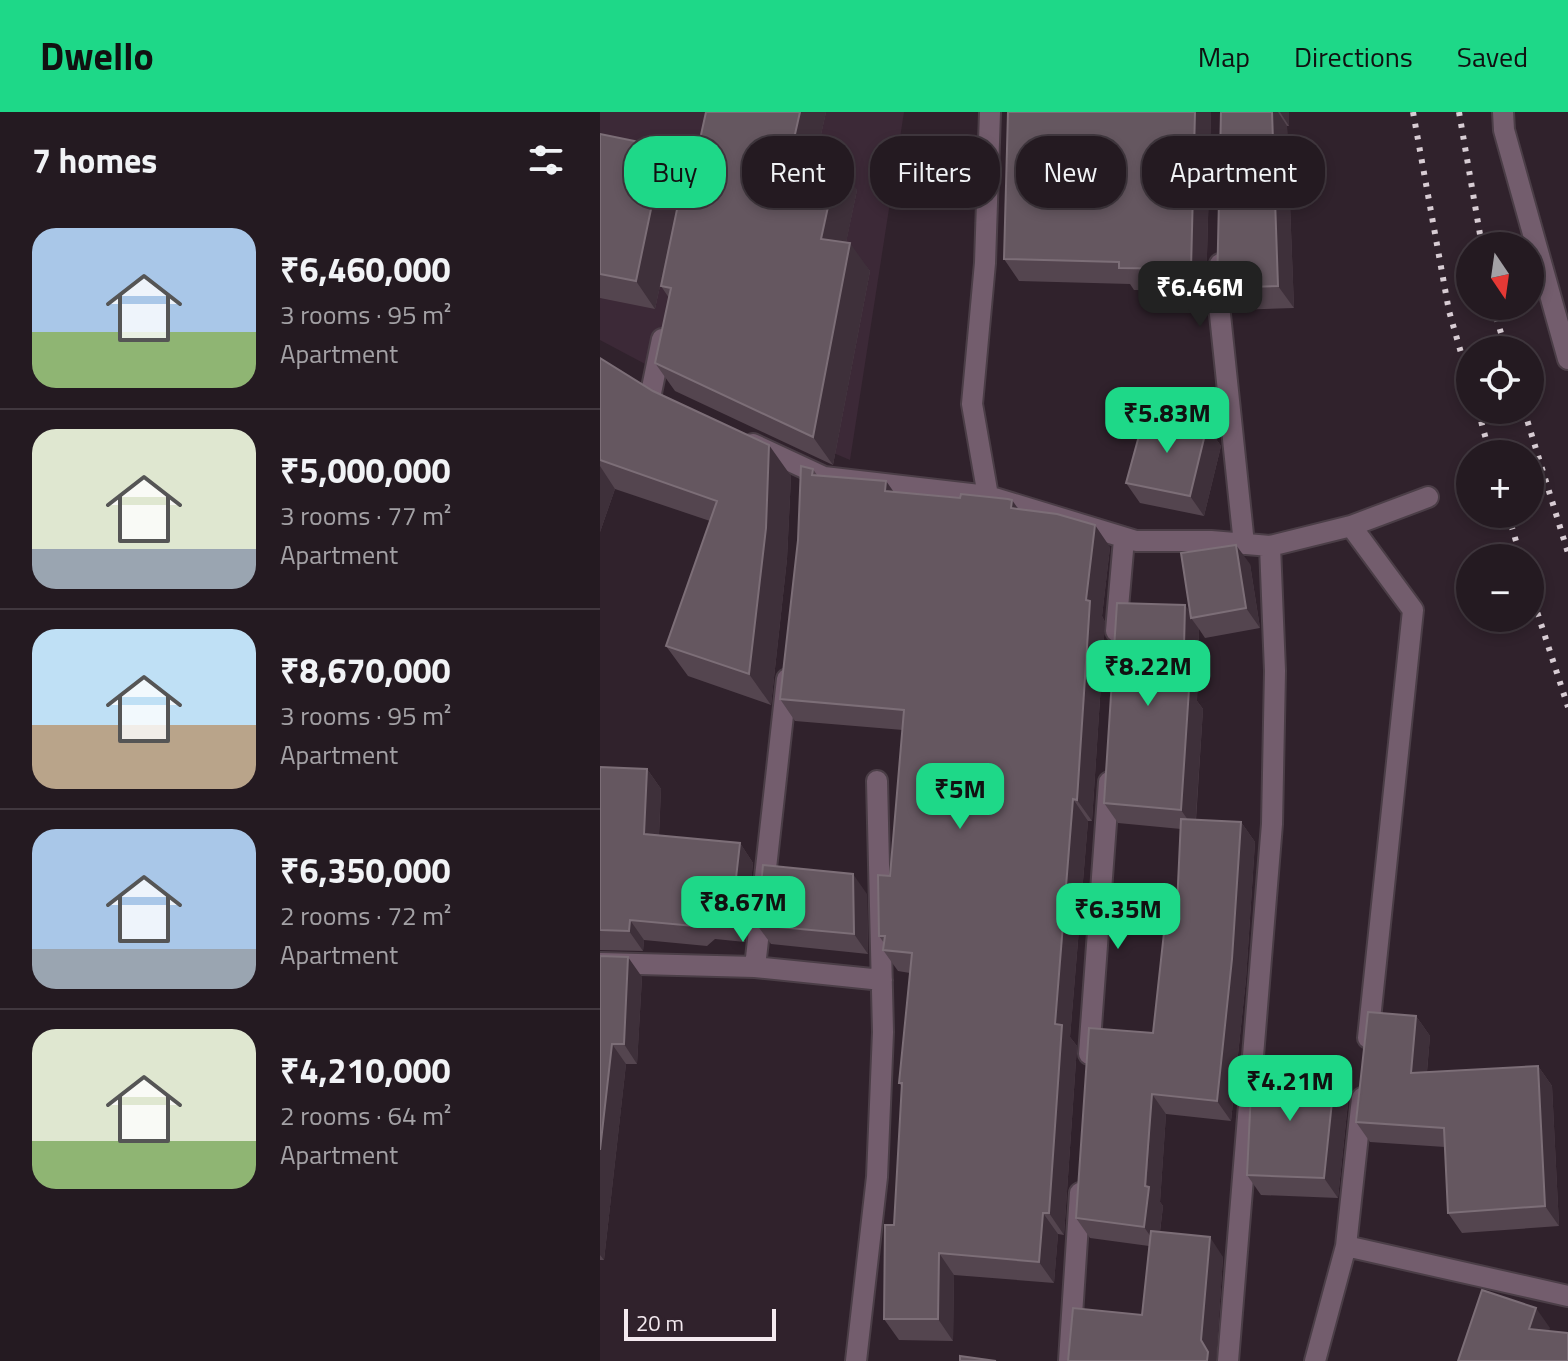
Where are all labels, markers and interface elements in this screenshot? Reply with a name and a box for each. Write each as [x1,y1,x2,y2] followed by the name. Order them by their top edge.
[40,27,154,85] text: Dwello
[1198,35,1250,78] text: Map
[1294,35,1413,78] text: Directions
[1457,35,1528,78] text: Saved
[32,134,157,186] text: 7 homes
[624,136,726,208] chip: Buy
[742,136,854,208] chip: Rent
[870,136,1000,208] chip: Filters
[1016,136,1126,208] chip: New
[1142,136,1325,208] chip: Apartment
[524,138,568,182] icon: filters
[1456,232,1544,320] north arrow
[1456,232,1544,632] map controls
[280,243,451,295] text: ₹6,460,000
[96,260,192,356] icon: home
[1135,261,1265,329] pin: ₹6.46M
[1156,267,1244,306] text: ₹6.46M
[280,295,451,334] text: 3 rooms · 95 m²
[280,334,398,373] text: Apartment
[1456,336,1544,424] button: locate
[1102,387,1232,455] pin: ₹5.83M
[1123,393,1211,432] text: ₹5.83M
[1456,440,1544,528] button: +
[280,444,451,496] text: ₹5,000,000
[96,461,192,557] icon: home
[280,496,451,535] text: 3 rooms · 77 m²
[280,535,398,574] text: Apartment
[1456,544,1544,632] button: −
[1083,640,1213,708] pin: ₹8.22M
[280,644,451,696] text: ₹8,670,000
[1104,646,1192,685] text: ₹8.22M
[96,661,192,757] icon: home
[280,696,451,735] text: 3 rooms · 95 m²
[280,735,398,774] text: Apartment
[921,763,999,831] pin: ₹5M
[934,769,986,808] text: ₹5M
[280,844,451,896] text: ₹6,350,000
[96,861,192,957] icon: home
[678,876,808,944] pin: ₹8.67M
[699,882,787,921] text: ₹8.67M
[1053,883,1183,951] pin: ₹6.35M
[1074,889,1162,928] text: ₹6.35M
[280,896,451,935] text: 2 rooms · 72 m²
[280,935,398,974] text: Apartment
[280,1044,451,1096] text: ₹4,210,000
[1225,1055,1355,1123] pin: ₹4.21M
[96,1061,192,1157] icon: home
[1246,1061,1334,1100] text: ₹4.21M
[280,1096,451,1135] text: 2 rooms · 64 m²
[280,1135,398,1174] text: Apartment
[624,1305,776,1341] scale bar
[636,1306,684,1340] text: 20 m

